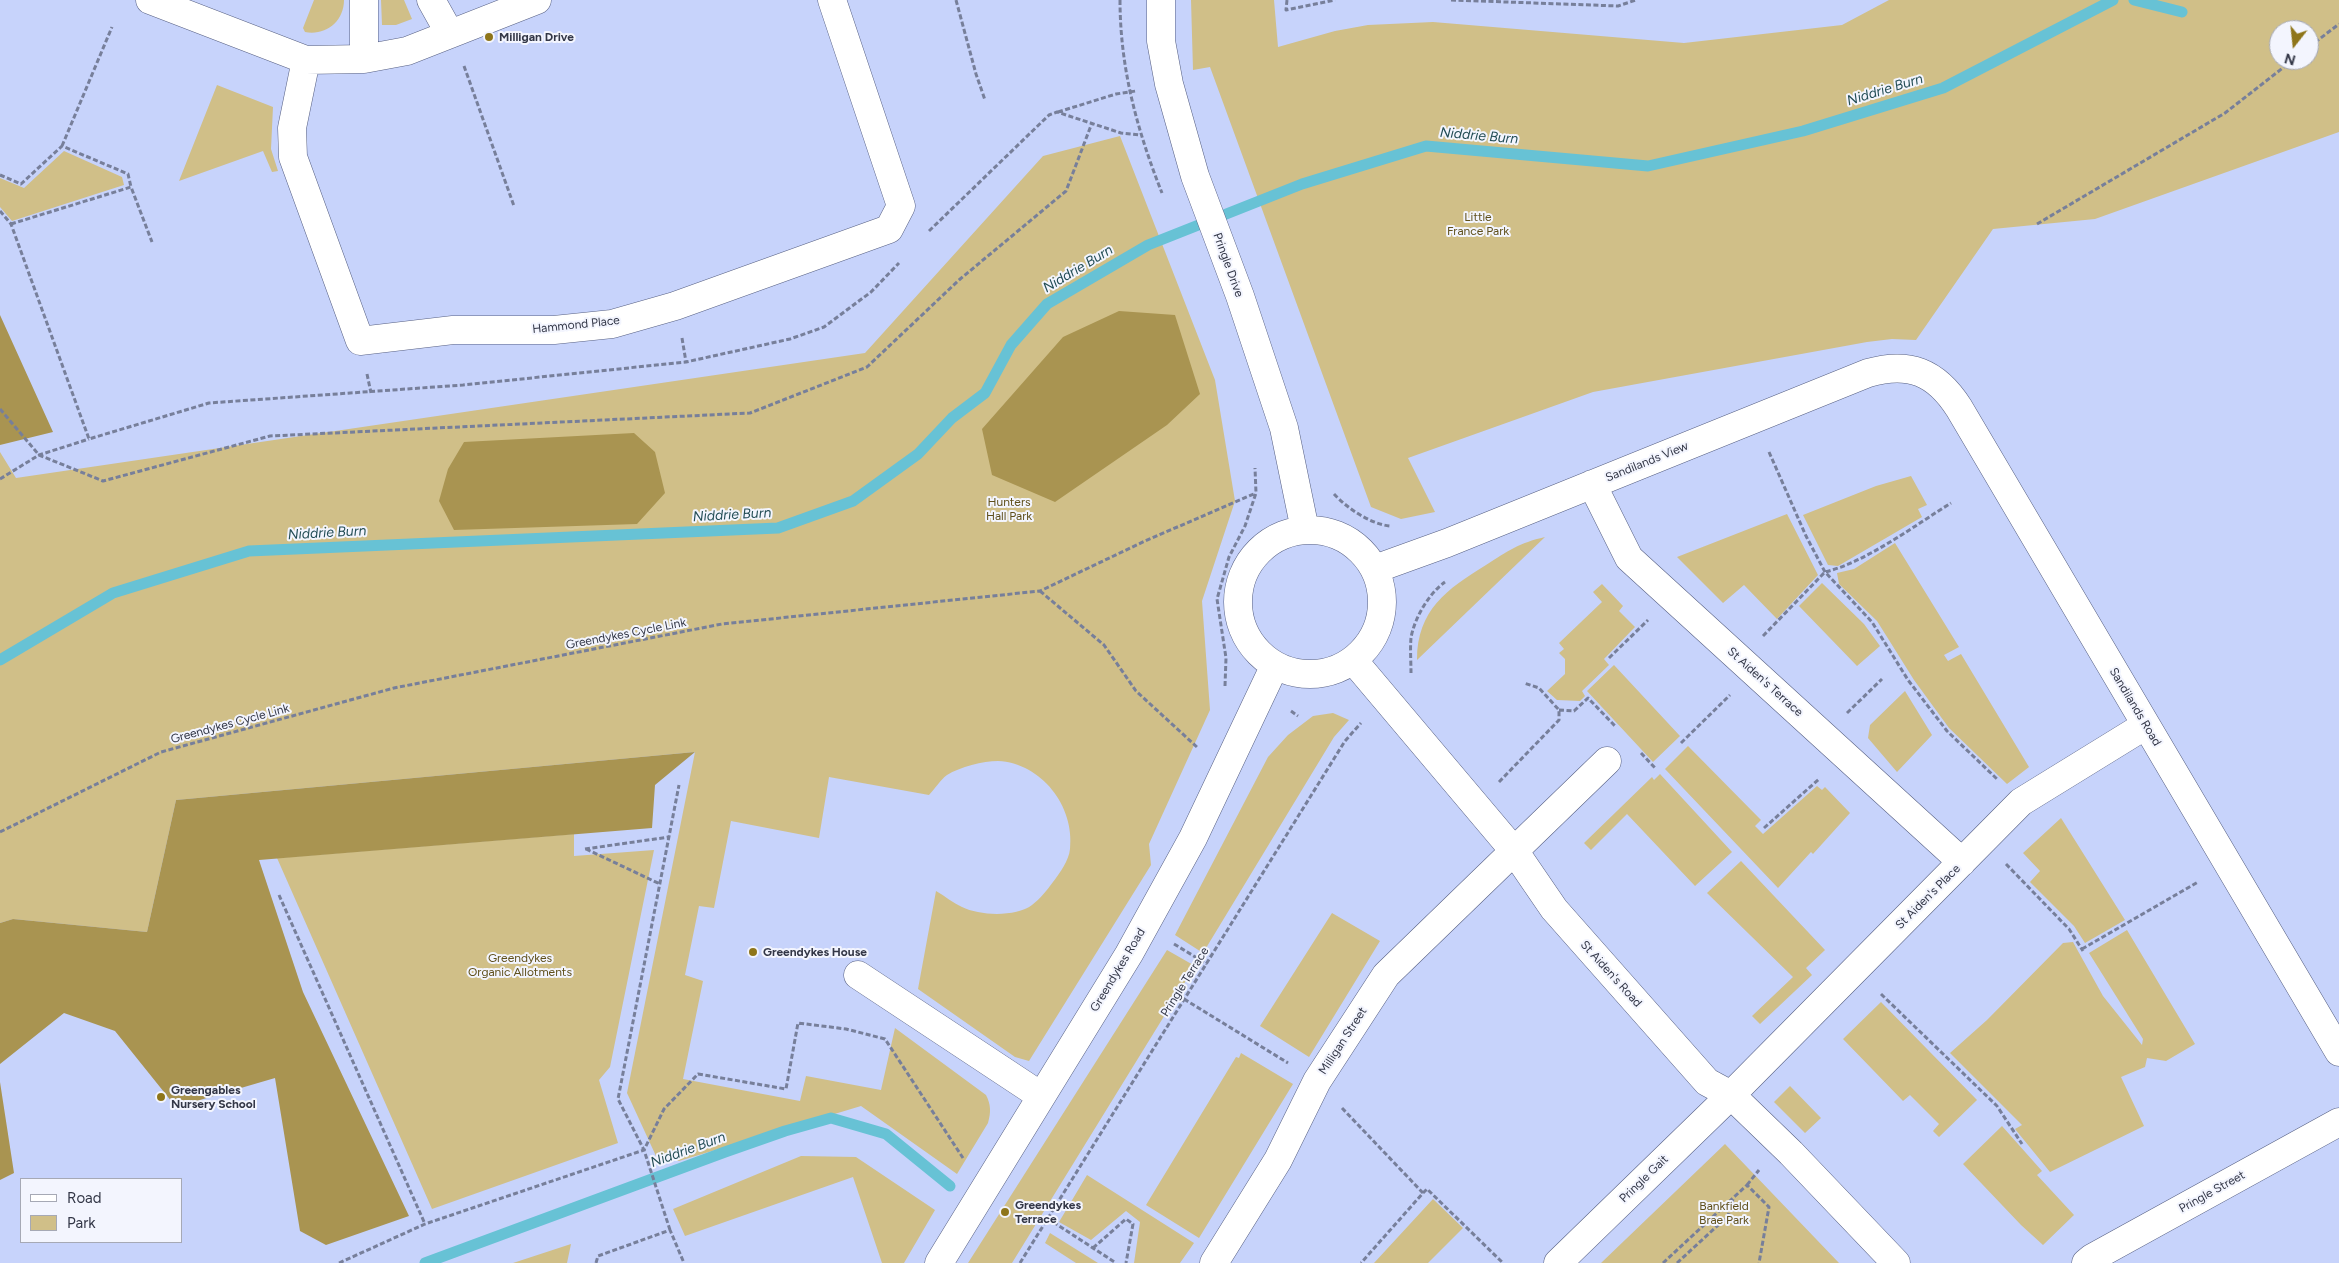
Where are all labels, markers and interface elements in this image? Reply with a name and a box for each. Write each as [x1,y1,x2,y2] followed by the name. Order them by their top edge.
[2269,20,2319,70] north arrow
[499,30,574,44] place label: Milligan Drive
[483,31,495,43] marker: Milligan Drive
[2282,49,2298,69] text: N
[1845,70,1925,110] water label: Niddrie Burn
[1439,124,1519,148] water label: Niddrie Burn
[1447,210,1509,238] park label: Little France Park
[1210,231,1246,299] street label: Pringle Drive
[1040,242,1116,296] water label: Niddrie Burn
[532,313,620,337] street label: Hammond Place
[1604,439,1690,485] street label: Sandilands View
[986,495,1032,523] park label: Hunters Hall Park
[692,505,772,525] water label: Niddrie Burn
[287,523,367,543] water label: Niddrie Burn
[565,615,687,653] street label: Greendykes Cycle Link
[1724,644,1806,720] street label: St Aiden's Terrace
[2106,665,2164,749] street label: Sandilands Road
[169,701,291,747] street label: Greendykes Cycle Link
[1893,862,1963,932] street label: St Aiden's Place
[1087,926,1149,1014] street label: Greendykes Road
[1577,938,1645,1010] street label: St Aiden's Road
[763,945,867,959] place label: Greendykes House
[1158,945,1212,1019] street label: Pringle Terrace
[747,946,759,958] marker: Greendykes House
[468,951,572,979] park label: Greendykes Organic Allotments
[1316,1005,1370,1077] street label: Milligan Street
[171,1083,256,1111] place label: Greengables Nursery School
[155,1091,167,1103] marker: Greengables Nursery School
[648,1129,728,1171] water label: Niddrie Burn
[1617,1152,1671,1206] street label: Pringle Gait
[2176,1168,2248,1216] street label: Pringle Street
[20,1178,182,1243] legend
[67,1189,102,1207] text: Road
[1015,1198,1081,1226] place label: Greendykes Terrace
[1699,1199,1749,1227] park label: Bankfield Brae Park
[999,1206,1011,1218] marker: Greendykes Terrace
[67,1214,96,1232] text: Park

